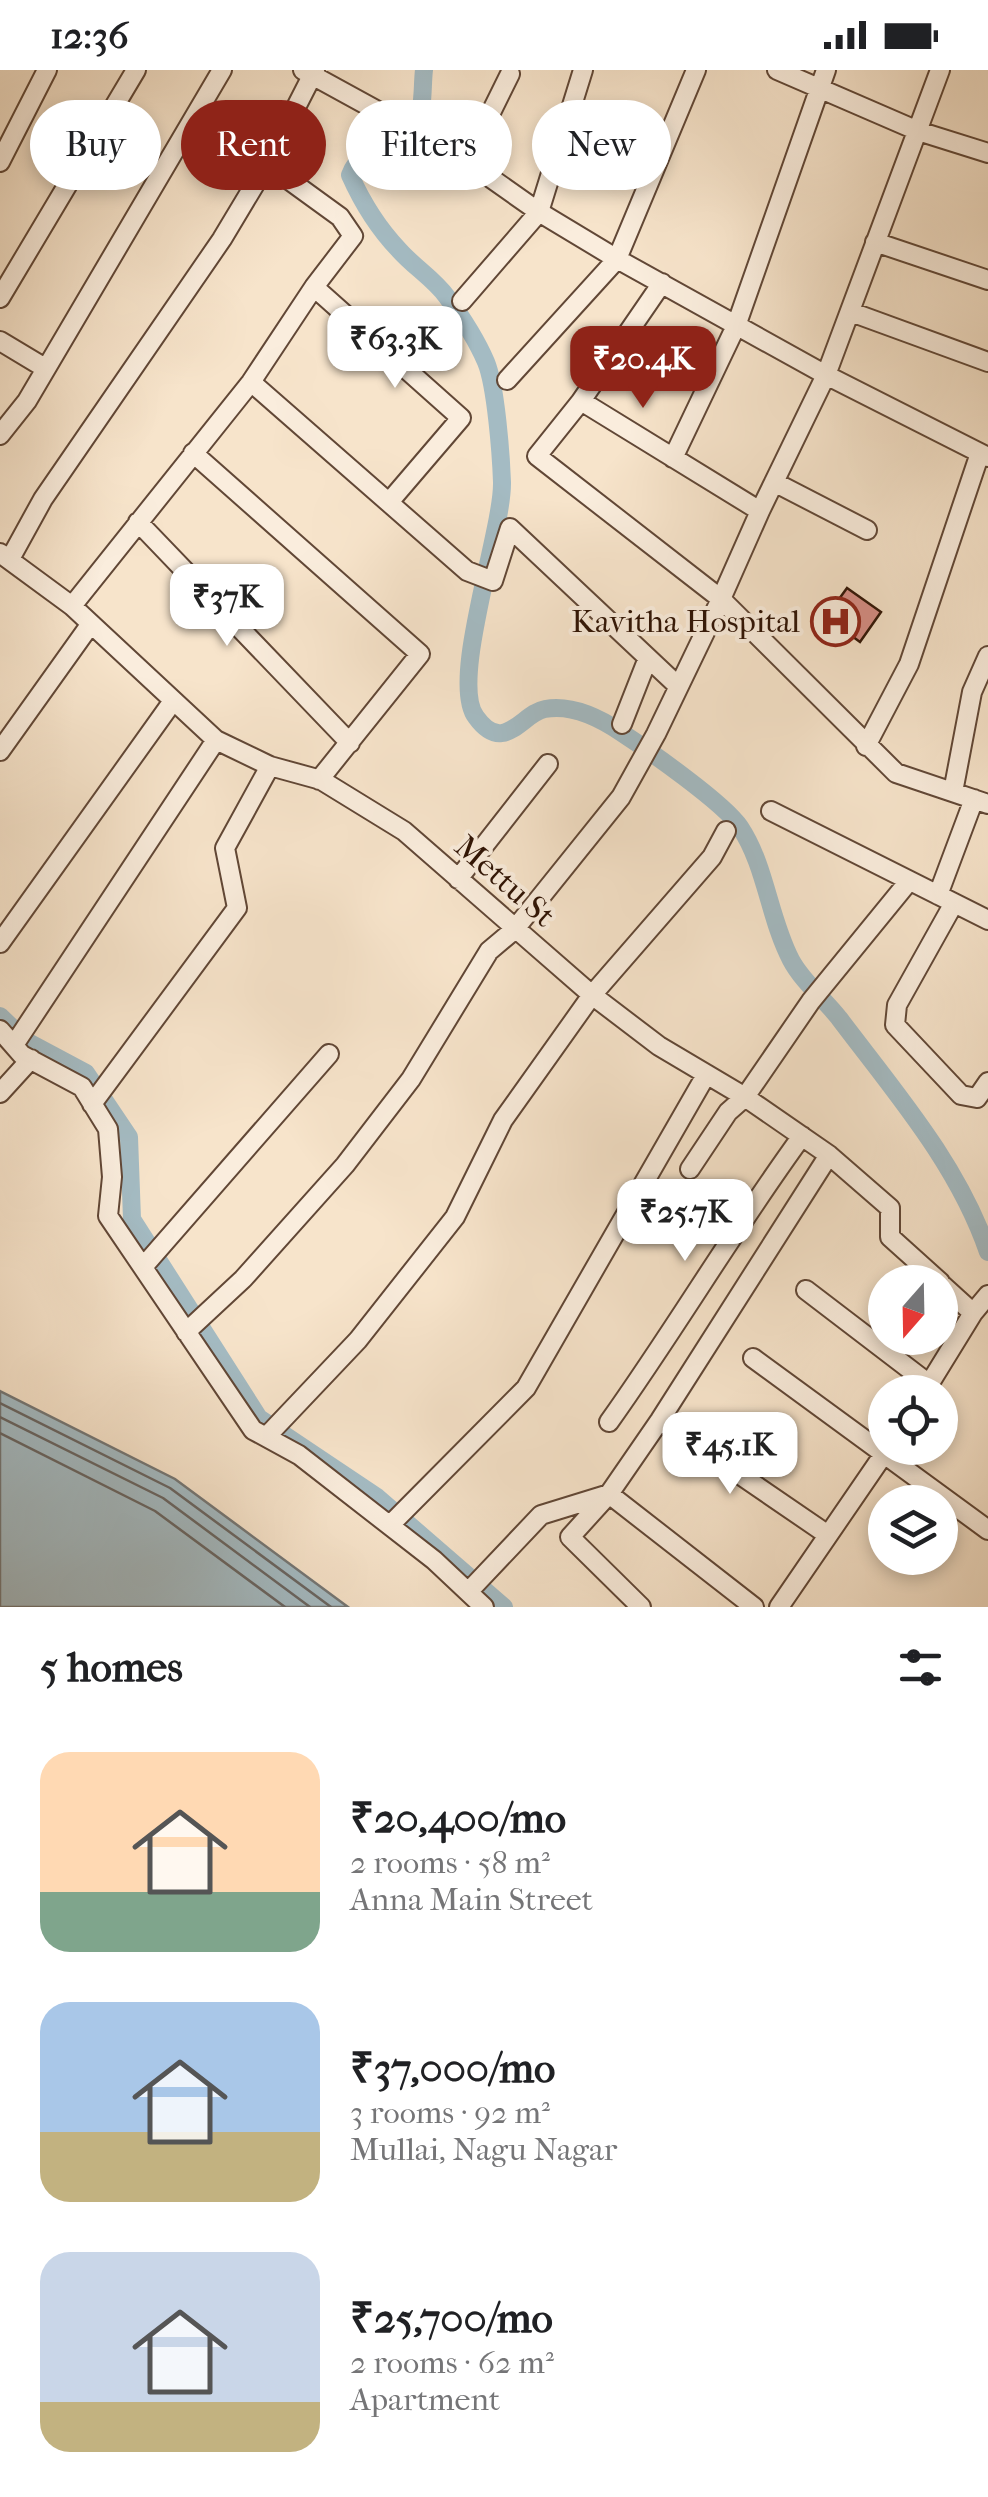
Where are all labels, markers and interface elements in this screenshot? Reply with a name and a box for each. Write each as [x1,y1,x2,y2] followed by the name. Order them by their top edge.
[50,13,128,58] text: 12:36
[30,100,161,190] chip: Buy
[181,100,326,190] chip: Rent
[346,100,512,190] chip: Filters
[532,100,671,190] chip: New
[314,306,476,391] pin: ₹63.3K
[349,320,441,357] text: ₹63.3K
[562,326,724,411] pin: ₹20.4K
[592,340,694,377] text: ₹20.4K
[168,564,286,649] pin: ₹37K
[192,578,262,615] text: ₹37K
[809,595,861,647] hospital icon: Kavitha Hospital
[571,603,800,640] place label: Kavitha Hospital
[447,828,563,935] street label: Mettu St
[604,1179,766,1264] pin: ₹25.7K
[639,1193,731,1230] text: ₹25.7K
[868,1265,958,1355] north arrow
[868,1265,958,1575] map controls
[868,1375,958,1465] button: locate
[649,1412,811,1497] pin: ₹45.1K
[684,1426,776,1463] text: ₹45.1K
[868,1485,958,1575] button: layers
[893,1640,948,1695] icon: filters
[40,1643,183,1692] text: 5 homes
[120,1792,240,1912] icon: home
[350,1794,566,1843] text: ₹20,400/mo
[350,1844,550,1881] text: 2 rooms · 58 m²
[350,1881,593,1918] text: Anna Main Street
[120,2042,240,2162] icon: home
[350,2044,555,2093] text: ₹37,000/mo
[350,2094,550,2131] text: 3 rooms · 92 m²
[350,2131,617,2168] text: Mullai, Nagu Nagar
[120,2292,240,2412] icon: home
[350,2294,553,2343] text: ₹25,700/mo
[350,2344,554,2381] text: 2 rooms · 62 m²
[350,2381,500,2418] text: Apartment

